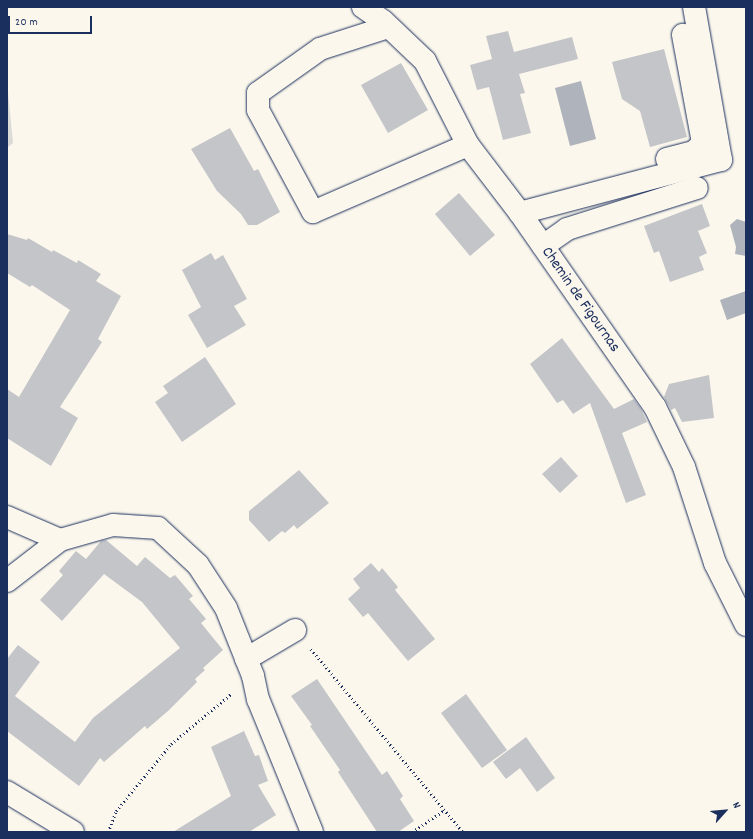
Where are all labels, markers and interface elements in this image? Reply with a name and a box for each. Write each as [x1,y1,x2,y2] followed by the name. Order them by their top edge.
[10,8,94,34] scale bar
[15,14,38,31] text: 20 m
[537,244,623,356] street label: Chemin de Figournas
[705,791,745,831] north arrow
[727,799,744,812] text: N

